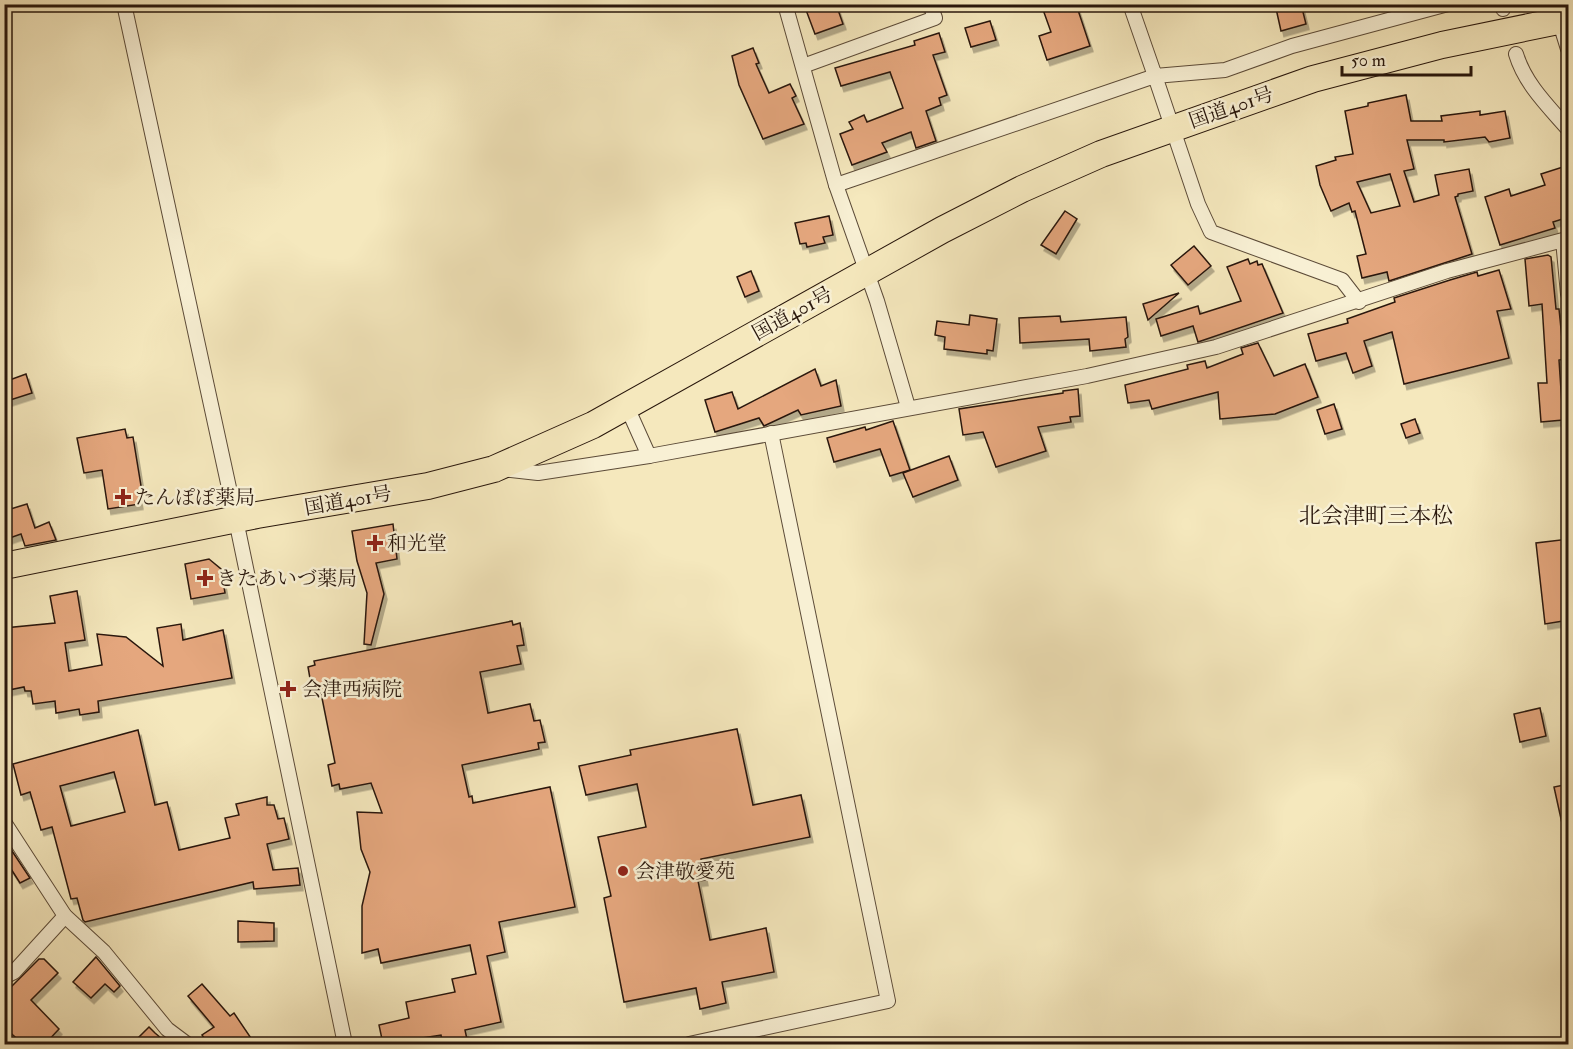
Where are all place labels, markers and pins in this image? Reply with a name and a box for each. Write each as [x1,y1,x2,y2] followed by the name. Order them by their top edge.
[135,485,255,510] place label: たんぽぽ薬局
[116,490,130,504] marker: たんぽぽ薬局
[387,531,447,556] place label: 和光堂
[368,536,382,550] marker: 和光堂
[217,566,357,591] place label: きたあいづ薬局
[198,571,212,585] marker: きたあいづ薬局
[302,677,402,702] place label: 会津西病院
[279,680,297,698] marker: 会津西病院
[635,859,735,884] place label: 会津敬愛苑
[616,864,630,878] marker: 会津敬愛苑

